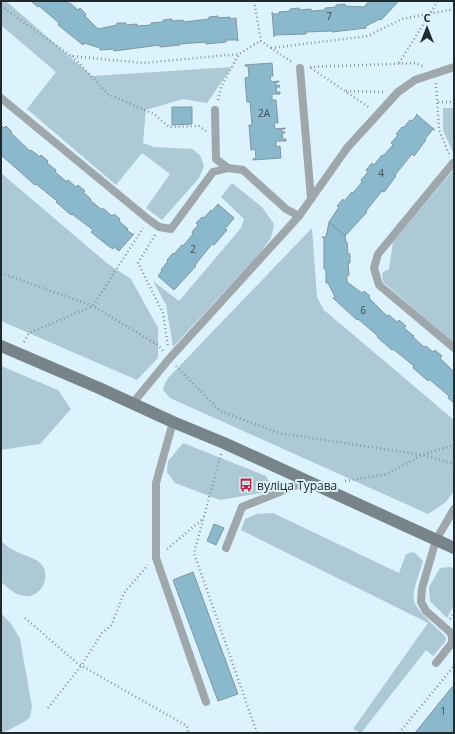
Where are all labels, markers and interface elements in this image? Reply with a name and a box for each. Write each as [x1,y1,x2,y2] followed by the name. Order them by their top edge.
[407,8,447,48] north arrow
[326,9,332,23] house number: 7
[423,10,431,25] text: С
[258,106,271,120] house number: 2А
[378,166,384,180] house number: 4
[190,242,196,256] house number: 2
[360,303,366,317] house number: 6
[238,477,254,493] bus stop icon: вуліца Турава
[257,477,337,494] place label: вуліца Турава
[440,704,446,718] house number: 1

